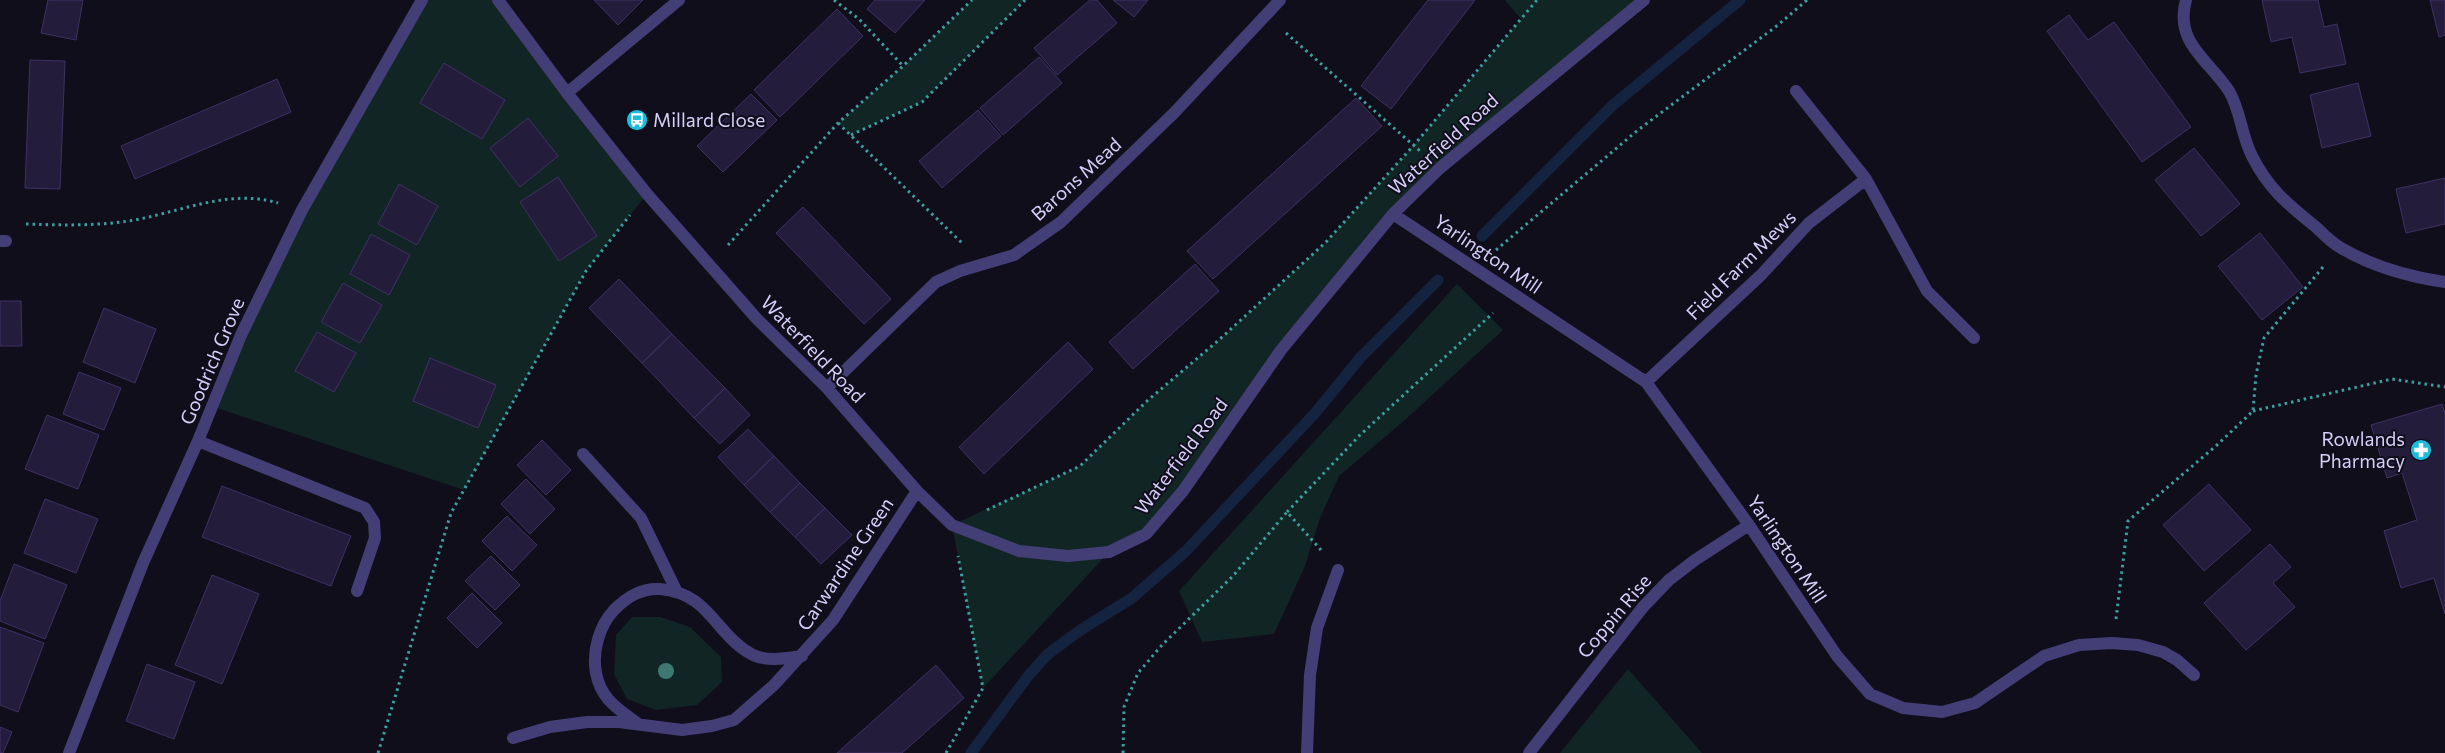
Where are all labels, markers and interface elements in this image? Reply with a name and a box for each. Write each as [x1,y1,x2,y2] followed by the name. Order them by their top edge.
[1383,88,1502,199] street label: Waterfield Road
[625,108,649,132] bus stop icon: Millard Close
[653,108,765,131] place label: Millard Close
[1026,132,1125,225] street label: Barons Mead
[1681,205,1800,324] street label: Field Farm Mews
[1430,209,1547,298] street label: Yarlington Mill
[757,290,870,407] street label: Waterfield Road
[174,294,249,428] street label: Goodrich Grove
[1129,393,1232,518] street label: Waterfield Road
[2319,427,2405,472] place label: Rowlands Pharmacy
[2409,438,2433,462] pharmacy icon: Rowlands Pharmacy
[1743,490,1832,607] street label: Yarlington Mill
[792,493,898,635] street label: Carwardine Green
[1572,569,1655,662] street label: Coppin Rise

